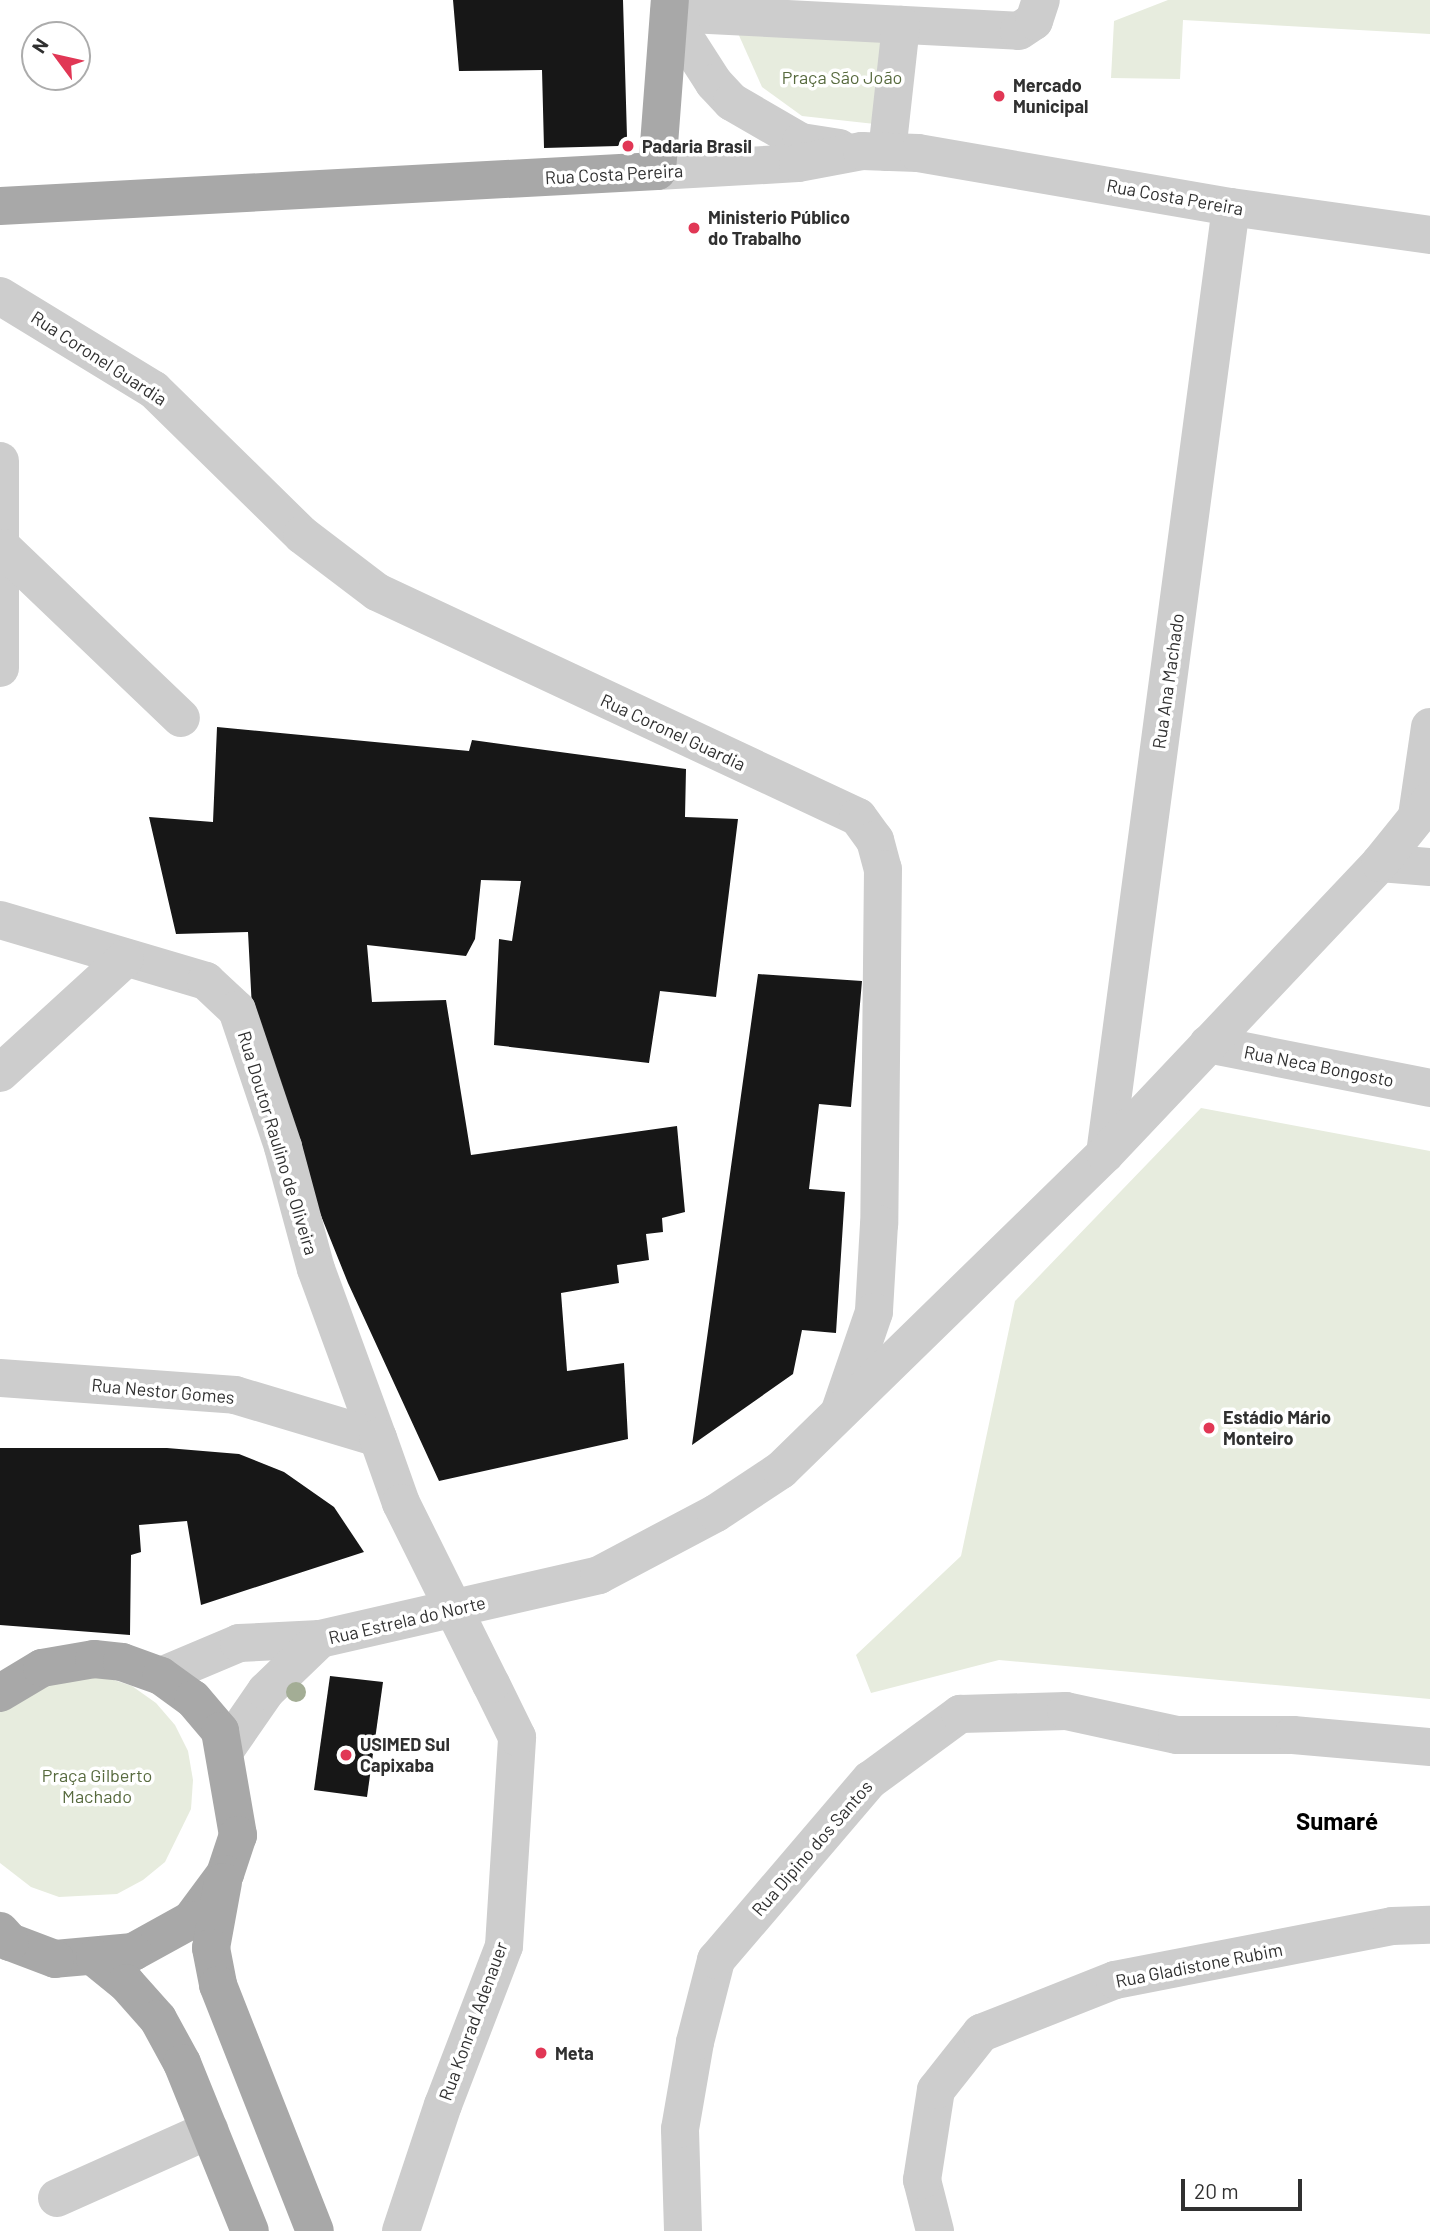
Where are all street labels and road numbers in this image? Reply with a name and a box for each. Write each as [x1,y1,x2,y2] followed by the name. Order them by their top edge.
[544,160,684,188] street label: Rua Costa Pereira
[1105,174,1245,220] street label: Rua Costa Pereira
[27,306,171,410] street label: Rua Coronel Guardia
[1148,612,1188,750] street label: Rua Ana Machado
[597,689,749,775] street label: Rua Coronel Guardia
[234,1028,322,1258] street label: Rua Doutor Raulino de Oliveira
[1242,1041,1396,1091] street label: Rua Neca Bongosto
[91,1374,235,1408] street label: Rua Nestor Gomes
[326,1591,488,1649] street label: Rua Estrela do Norte
[747,1776,877,1920] street label: Rua Dipino dos Santos
[1114,1938,1284,1992] street label: Rua Gladistone Rubim
[434,1939,512,2103] street label: Rua Konrad Adenauer

